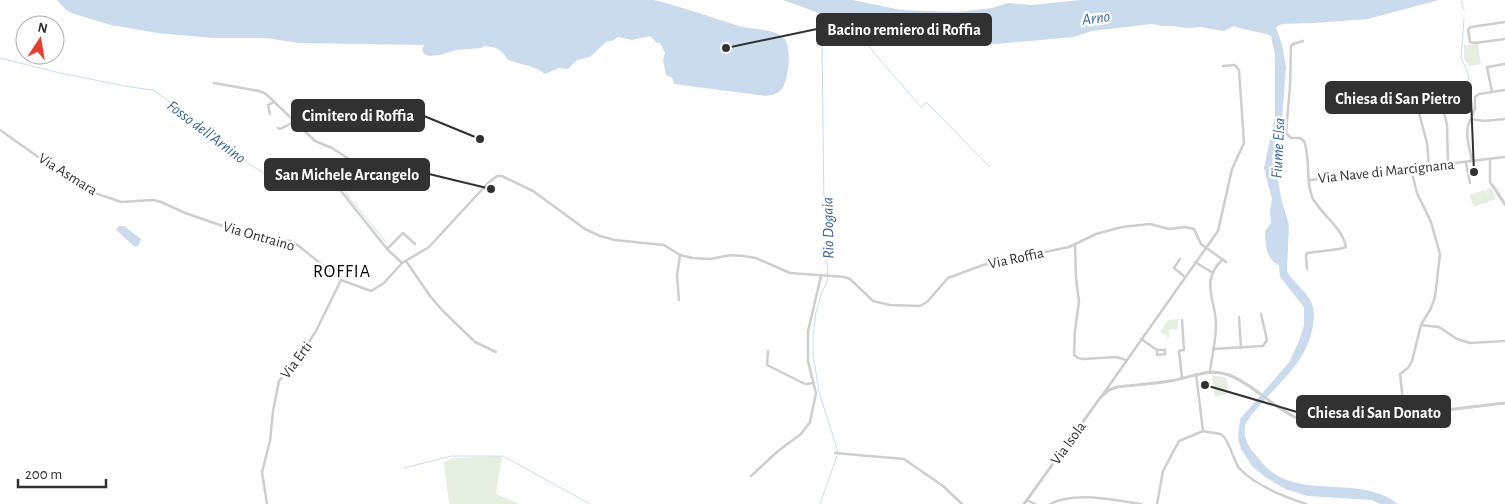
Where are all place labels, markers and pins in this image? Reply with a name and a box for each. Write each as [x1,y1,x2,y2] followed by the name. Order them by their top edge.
[817,14,991,45] callout: Bacino remiero di Roffia
[1326,82,1471,113] callout: Chiesa di San Pietro
[292,100,424,131] callout: Cimitero di Roffia
[265,159,429,190] callout: San Michele Arcangelo
[1297,396,1450,427] callout: Chiesa di San Donato

